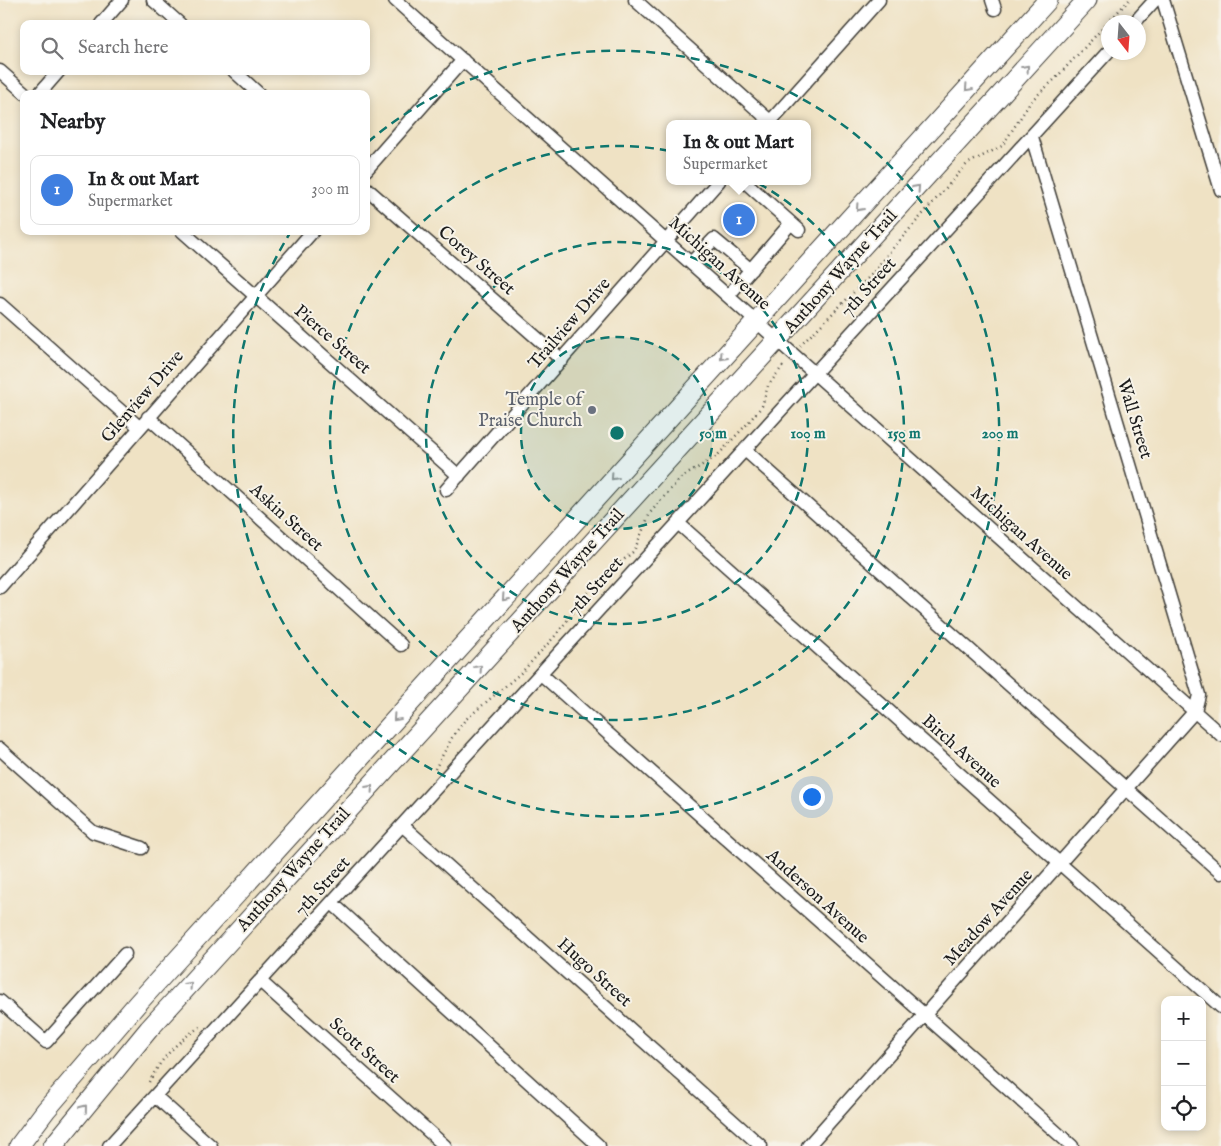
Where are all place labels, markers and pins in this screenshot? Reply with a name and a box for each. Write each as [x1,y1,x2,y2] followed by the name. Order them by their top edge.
[723,201,755,239] pin: 1
[478,389,585,433] place label: Temple of Praise Church
[586,404,598,416] marker: Temple of Praise Church
[608,424,626,442] centre of rings

